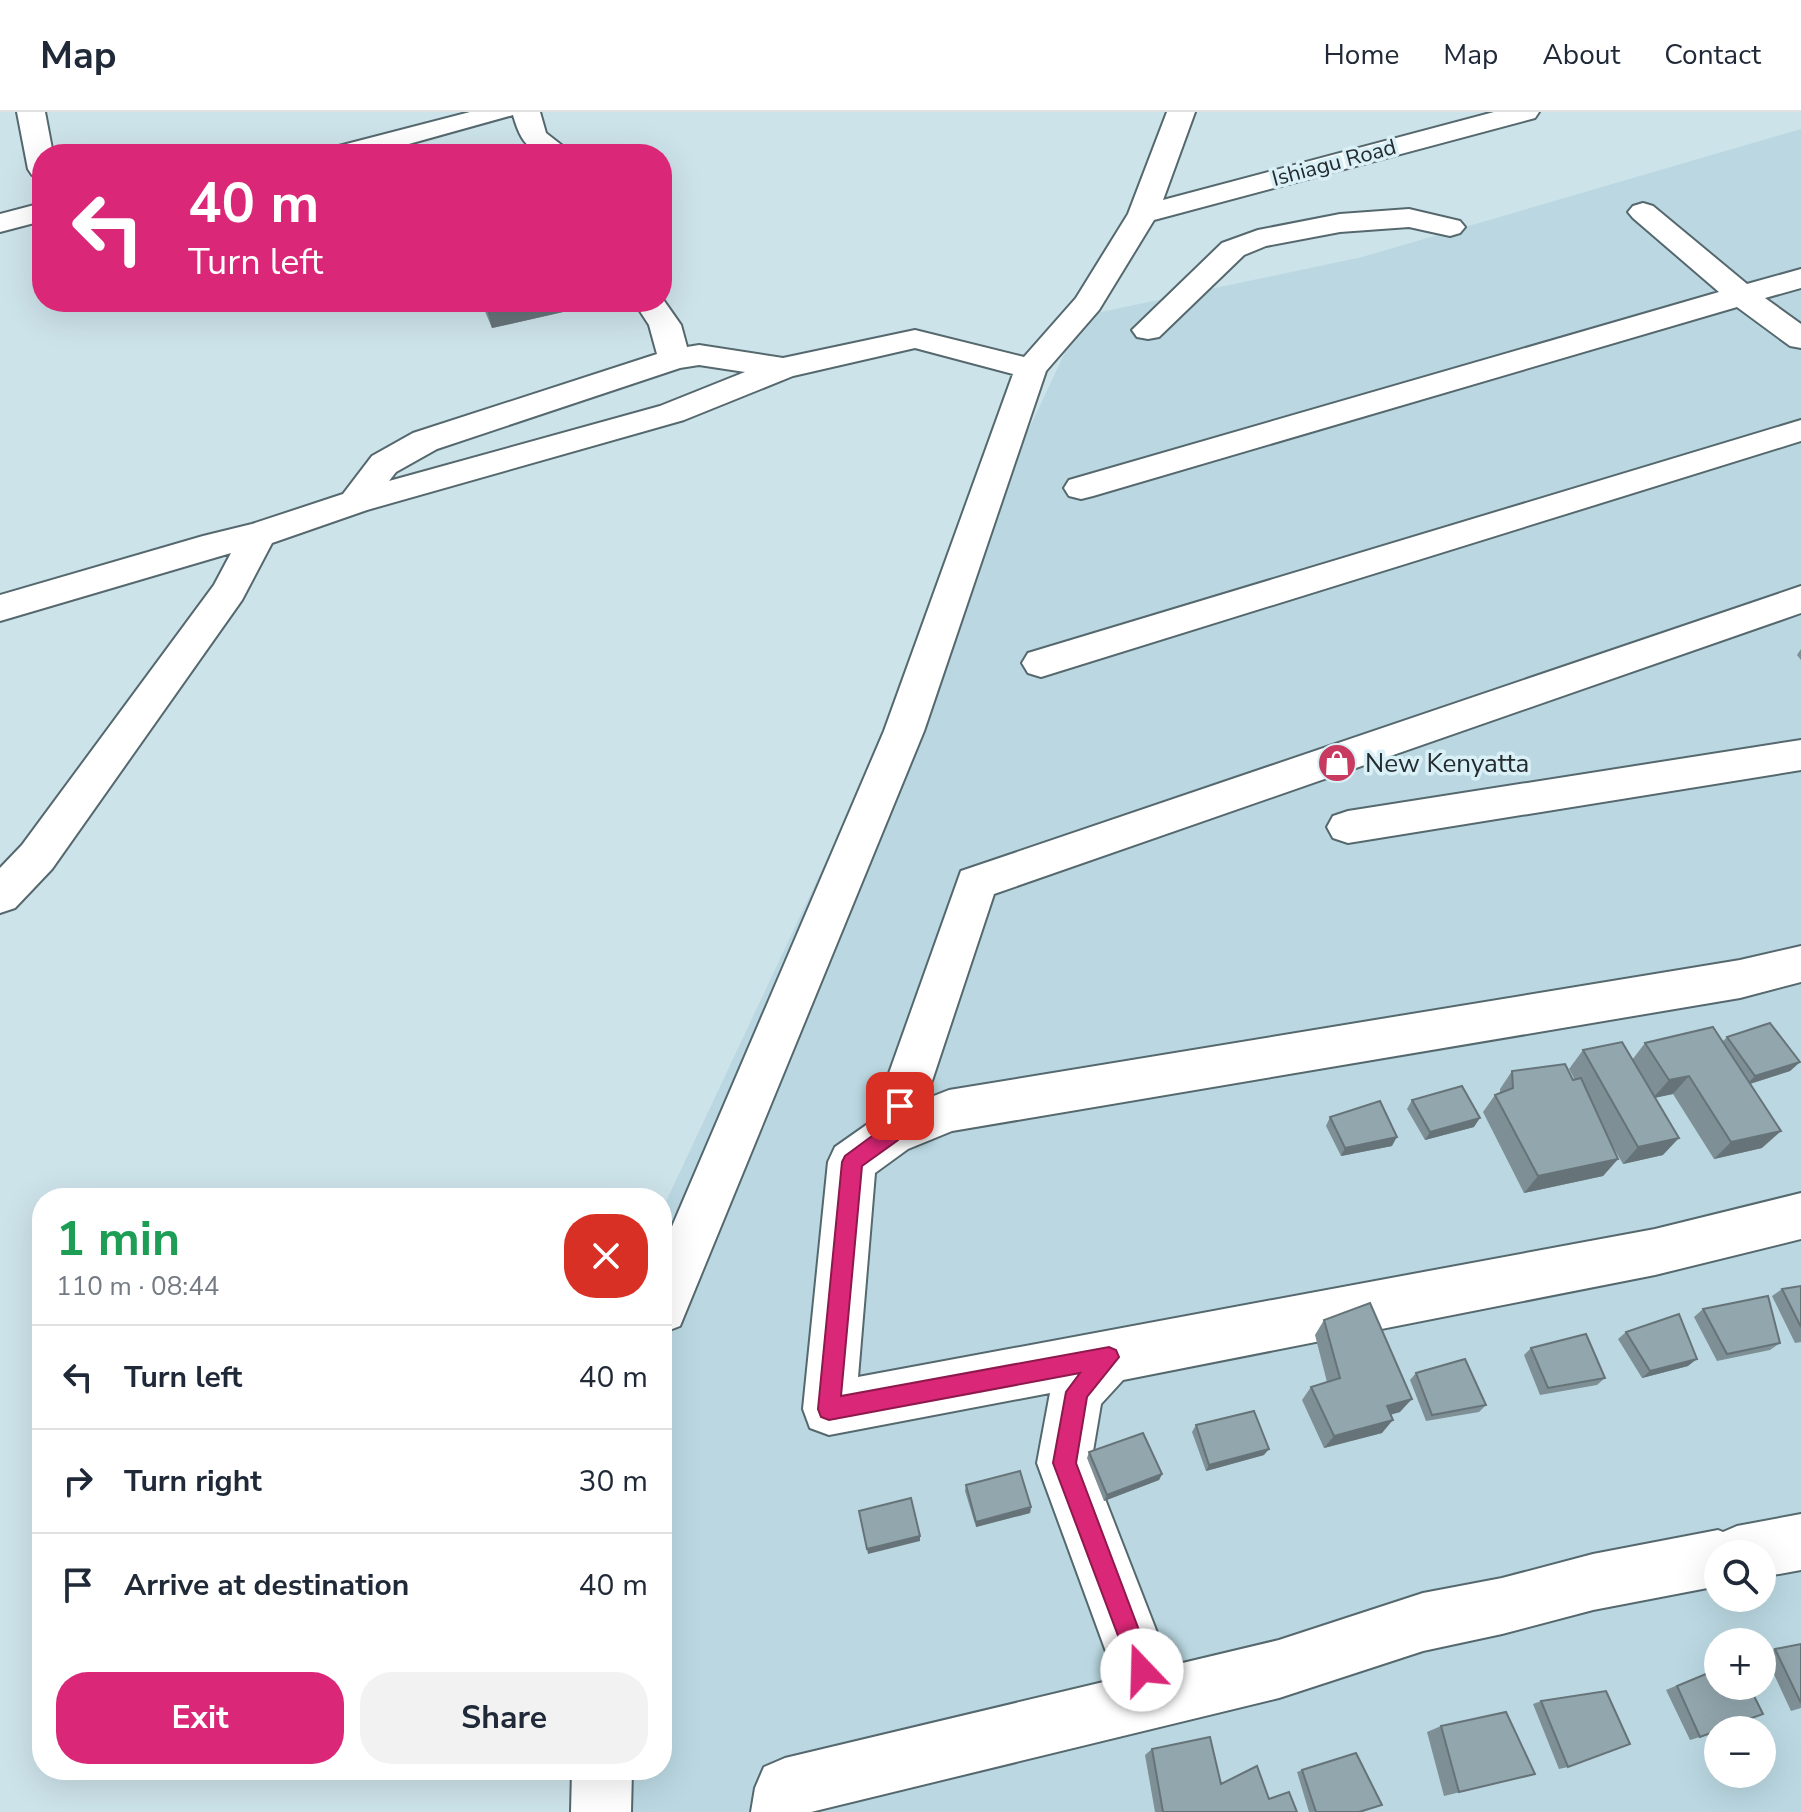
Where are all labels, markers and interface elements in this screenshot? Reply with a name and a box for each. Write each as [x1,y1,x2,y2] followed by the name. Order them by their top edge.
[40,30,117,81] text: Map
[1324,36,1399,74] text: Home
[1443,36,1498,74] text: Map
[1542,36,1620,74] text: About
[1664,36,1761,74] text: Contact
[1269,132,1399,194] street label: Ishiagu Road
[188,165,319,242] text: 40 m
[56,176,160,280] icon: left
[188,238,323,287] text: Turn left
[1316,742,1358,784] shop icon: New Kenyatta
[1365,746,1529,781] place label: New Kenyatta
[866,1072,934,1140] pin
[878,1084,922,1128] icon: arrive
[56,1206,180,1272] text: 1 min
[564,1214,648,1298] button: close
[56,1269,219,1304] text: 110 m · 08:44
[56,1355,100,1399] icon: left
[124,1357,242,1398] text: Turn left
[579,1357,648,1398] text: 40 m
[56,1459,100,1503] icon: right
[124,1461,262,1502] text: Turn right
[579,1461,648,1502] text: 30 m
[1704,1540,1776,1788] map controls
[1704,1540,1776,1612] button: search
[56,1563,100,1607] icon: arrive
[124,1565,409,1606] text: Arrive at destination
[579,1565,648,1606] text: 40 m
[1100,1628,1184,1712] position arrow
[1704,1628,1776,1700] button: +
[56,1672,344,1764] button: Exit
[360,1672,648,1764] button: Share
[1704,1716,1776,1788] button: −

